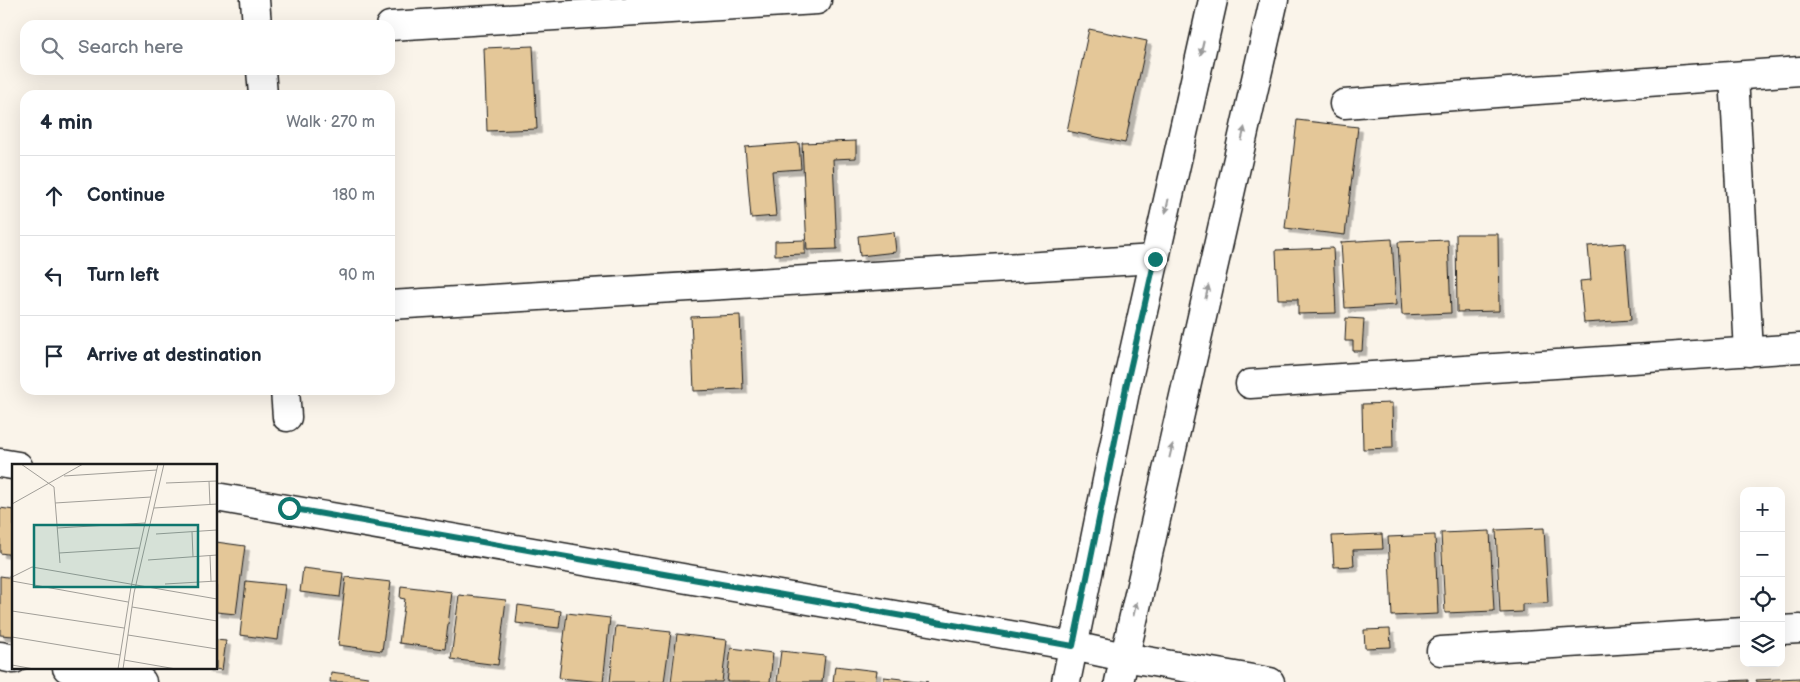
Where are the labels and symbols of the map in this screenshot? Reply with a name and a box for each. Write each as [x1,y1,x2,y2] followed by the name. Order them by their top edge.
[1198,40,1206,55] one-way arrow
[1239,126,1247,142] one-way arrow
[1162,199,1170,215] one-way arrow
[1144,248,1167,271] route end
[1203,285,1211,300] one-way arrow
[1167,443,1175,458] one-way arrow
[12,464,218,670] inset map
[278,497,301,520] route start
[1131,602,1139,617] one-way arrow

